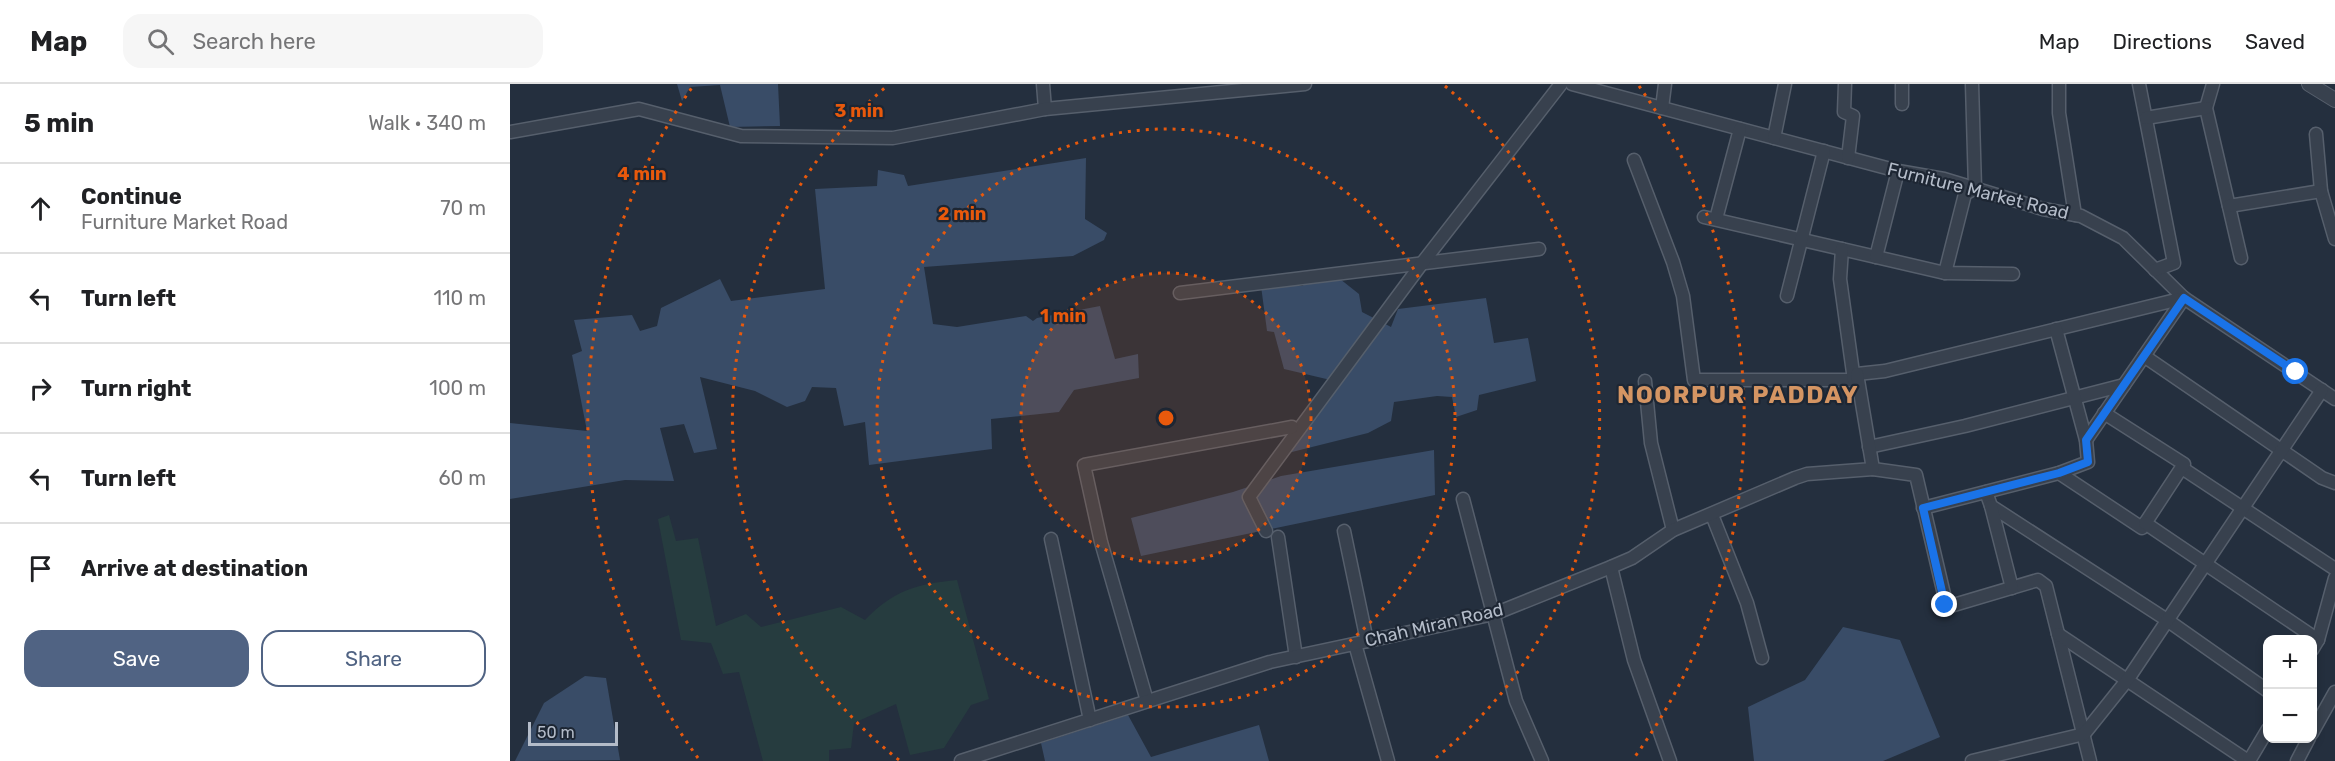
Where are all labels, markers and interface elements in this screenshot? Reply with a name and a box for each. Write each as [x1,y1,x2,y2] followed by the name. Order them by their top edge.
[123,14,543,68] search box
[30,25,87,58] text: Map
[144,25,177,58] icon: search
[192,28,316,55] text: Search here
[2039,29,2080,54] text: Map
[2113,29,2212,54] text: Directions
[2245,29,2305,54] text: Saved
[835,100,883,122] text: 3 min
[24,108,94,139] text: 5 min
[368,111,486,135] text: Walk · 340 m
[1885,158,2071,224] street label: Furniture Market Road
[617,163,667,185] text: 4 min
[81,183,182,210] text: Continue
[24,192,57,225] icon: ahead
[440,196,486,220] text: 70 m
[938,203,986,225] text: 2 min
[81,210,288,234] text: Furniture Market Road
[24,282,57,315] icon: left
[81,285,176,312] text: Turn left
[434,286,486,310] text: 110 m
[1040,305,1086,327] text: 1 min
[2282,358,2308,384] route start
[24,372,57,405] icon: right
[81,375,191,402] text: Turn right
[429,376,486,400] text: 100 m
[1617,381,1859,409] district label: NOORPUR PADDAY
[1156,408,1176,428] centre of rings
[24,462,57,495] icon: left
[81,465,176,492] text: Turn left
[439,466,486,490] text: 60 m
[24,552,57,585] icon: arrive
[81,555,308,582] text: Arrive at destination
[1931,591,1957,617] route end
[1363,598,1505,652] street label: Chah Miran Road
[24,630,249,687] button: Save
[261,630,486,687] button: Share
[2263,635,2317,743] map controls
[2263,635,2317,689] button: +
[2263,689,2317,743] button: −
[528,719,618,746] scale bar
[537,723,575,742] text: 50 m

